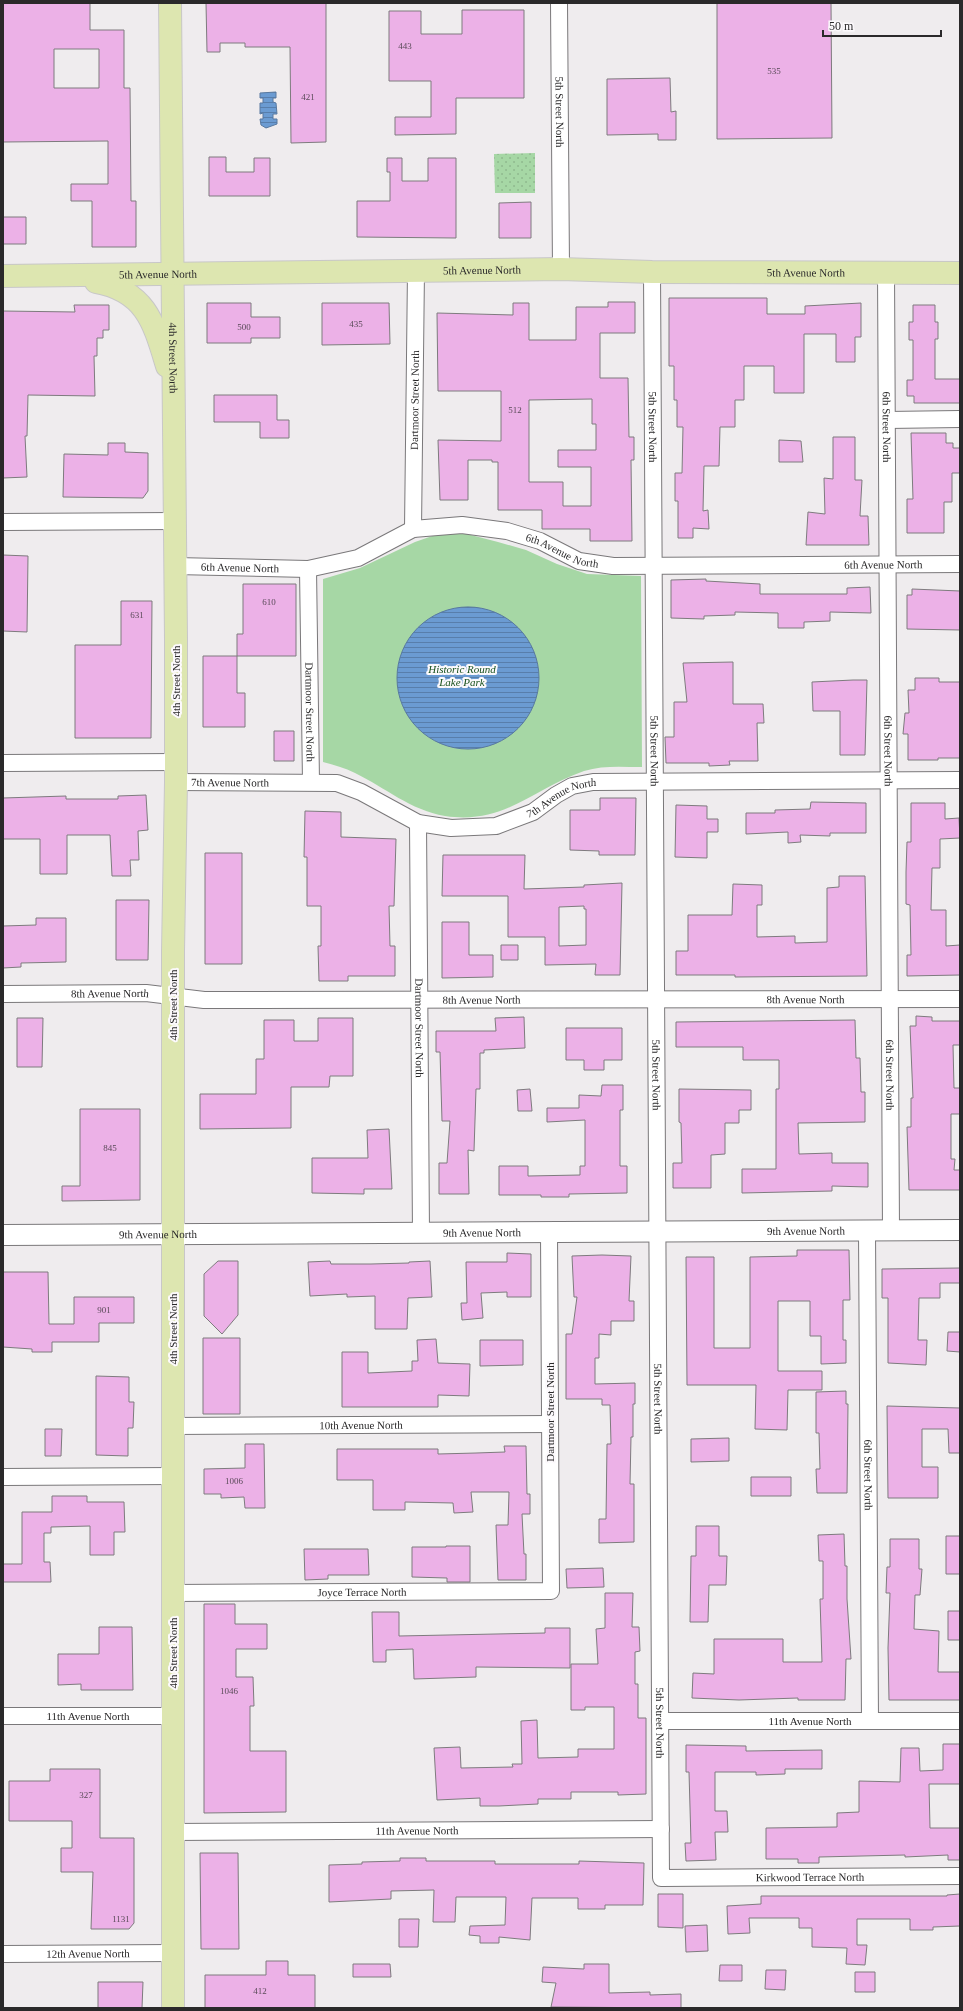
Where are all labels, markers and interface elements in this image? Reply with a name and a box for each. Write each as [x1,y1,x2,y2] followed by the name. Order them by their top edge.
[823,12,941,38] scale bar
[829,19,854,33] text: 50 m
[398,41,412,51] house number: 443
[767,66,781,76] house number: 535
[554,76,566,148] street label: 5th Street North
[301,92,315,102] house number: 421
[443,263,522,276] street label: 5th Avenue North
[767,266,845,279] street label: 5th Avenue North
[119,268,198,281] street label: 5th Avenue North
[349,319,363,329] house number: 435
[167,322,180,394] street label: 4th Street North
[237,322,251,332] house number: 500
[408,350,421,450] street label: Dartmoor Street North
[647,391,659,463] street label: 5th Street North
[881,391,893,463] street label: 6th Street North
[508,405,522,415] house number: 512
[524,531,600,570] street label: 6th Avenue North
[844,558,923,571] street label: 6th Avenue North
[201,561,280,574] street label: 6th Avenue North
[262,597,276,607] house number: 610
[130,610,144,620] house number: 631
[170,645,182,716] street label: 4th Street North
[303,662,317,762] street label: Dartmoor Street North
[427,663,496,688] park label: Historic Round Lake Park
[648,715,661,787] street label: 5th Street North
[882,715,895,787] street label: 6th Street North
[191,776,270,789] street label: 7th Avenue North
[525,776,597,820] street label: 7th Avenue North
[167,969,179,1040] street label: 4th Street North
[413,978,426,1078] street label: Dartmoor Street North
[71,987,150,1000] street label: 8th Avenue North
[767,993,845,1005] street label: 8th Avenue North
[443,994,521,1006] street label: 8th Avenue North
[650,1039,663,1111] street label: 5th Street North
[884,1039,896,1111] street label: 6th Street North
[103,1143,117,1153] house number: 845
[767,1225,846,1237] street label: 9th Avenue North
[443,1226,522,1239] street label: 9th Avenue North
[119,1228,198,1240] street label: 9th Avenue North
[167,1293,179,1364] street label: 4th Street North
[97,1305,111,1315] house number: 901
[544,1362,556,1462] street label: Dartmoor Street North
[652,1363,665,1435] street label: 5th Street North
[319,1419,403,1431] street label: 10th Avenue North
[862,1439,875,1511] street label: 6th Street North
[225,1476,244,1486] house number: 1006
[318,1586,407,1598] street label: Joyce Terrace North
[167,1617,179,1688] street label: 4th Street North
[220,1686,239,1696] house number: 1046
[654,1687,666,1759] street label: 5th Street North
[46,1710,130,1722] street label: 11th Avenue North
[768,1715,852,1727] street label: 11th Avenue North
[79,1790,93,1800] house number: 327
[375,1824,459,1837] street label: 11th Avenue North
[756,1871,865,1883] street label: Kirkwood Terrace North
[112,1914,130,1924] house number: 1131
[46,1947,130,1960] street label: 12th Avenue North
[253,1986,267,1996] house number: 412

